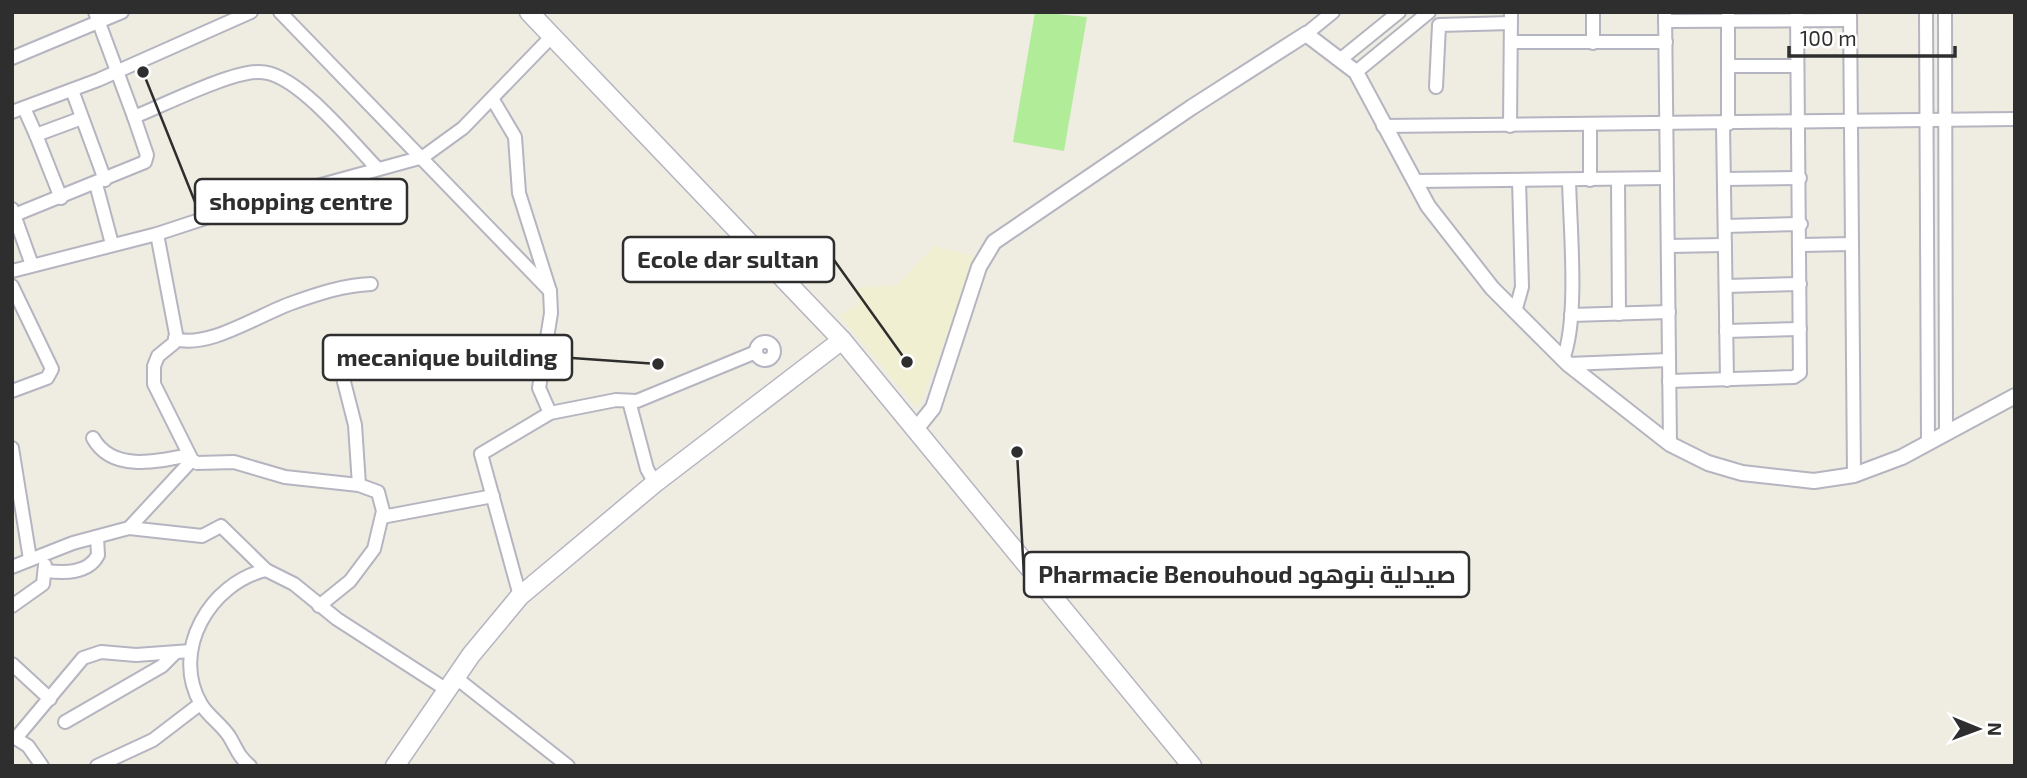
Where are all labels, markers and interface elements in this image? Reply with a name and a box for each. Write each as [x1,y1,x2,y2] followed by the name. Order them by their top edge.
[1789,14,1955,58] scale bar
[1800,25,1857,50] text: 100 m
[195,179,407,224] callout: shopping centre
[209,186,393,215] text: shopping centre
[623,237,834,282] callout: Ecole dar sultan
[637,244,819,273] text: Ecole dar sultan
[323,335,572,380] callout: mecanique building
[336,342,558,371] text: mecanique building
[1024,552,1469,597] callout: Pharmacie Benouhoud صيدلية بنوهود
[1038,559,1456,589] text: Pharmacie Benouhoud صيدلية بنوهود
[1943,694,2013,764] north arrow
[1984,722,2007,736] text: N

